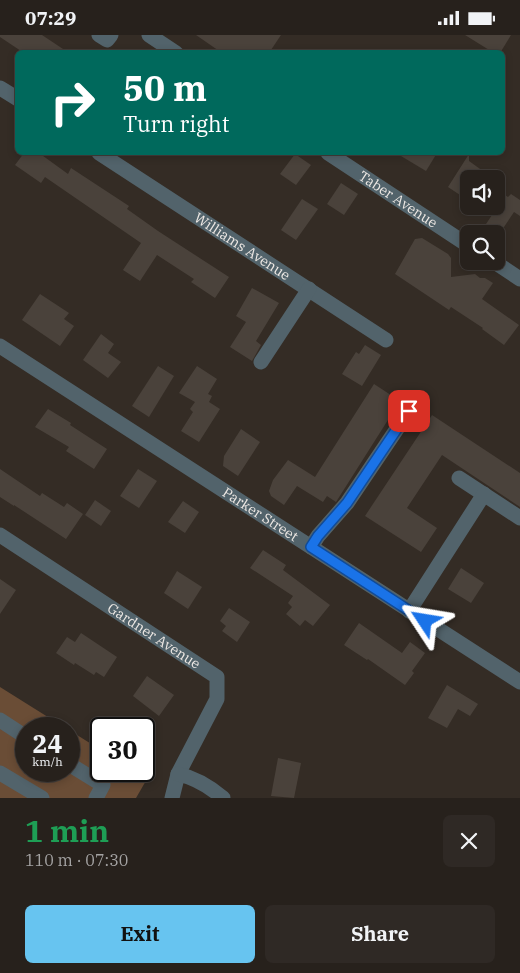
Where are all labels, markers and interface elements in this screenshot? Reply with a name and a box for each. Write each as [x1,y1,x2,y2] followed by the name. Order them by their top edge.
[25,6,76,30] text: 07:29
[123,65,207,111] text: 50 m
[40,70,105,135] icon: right
[123,109,230,138] text: Turn right
[355,167,441,232] street label: Taber Avenue
[460,170,505,270] map controls
[460,170,505,215] button: sound
[191,209,294,284] street label: Williams Avenue
[460,225,505,270] button: search
[388,390,430,432] pin
[395,397,423,425] icon: arrive
[219,483,302,545] street label: Parker Street
[398,594,450,646] position arrow
[104,599,204,673] street label: Gardner Avenue
[90,717,155,782] speed limit sign: 30
[32,727,63,760] text: 24
[32,754,63,769] text: km/h
[25,811,109,850] text: 1 min
[443,815,495,867] button: close
[25,850,128,870] text: 110 m · 07:30
[25,905,255,963] button: Exit
[265,905,495,963] button: Share

